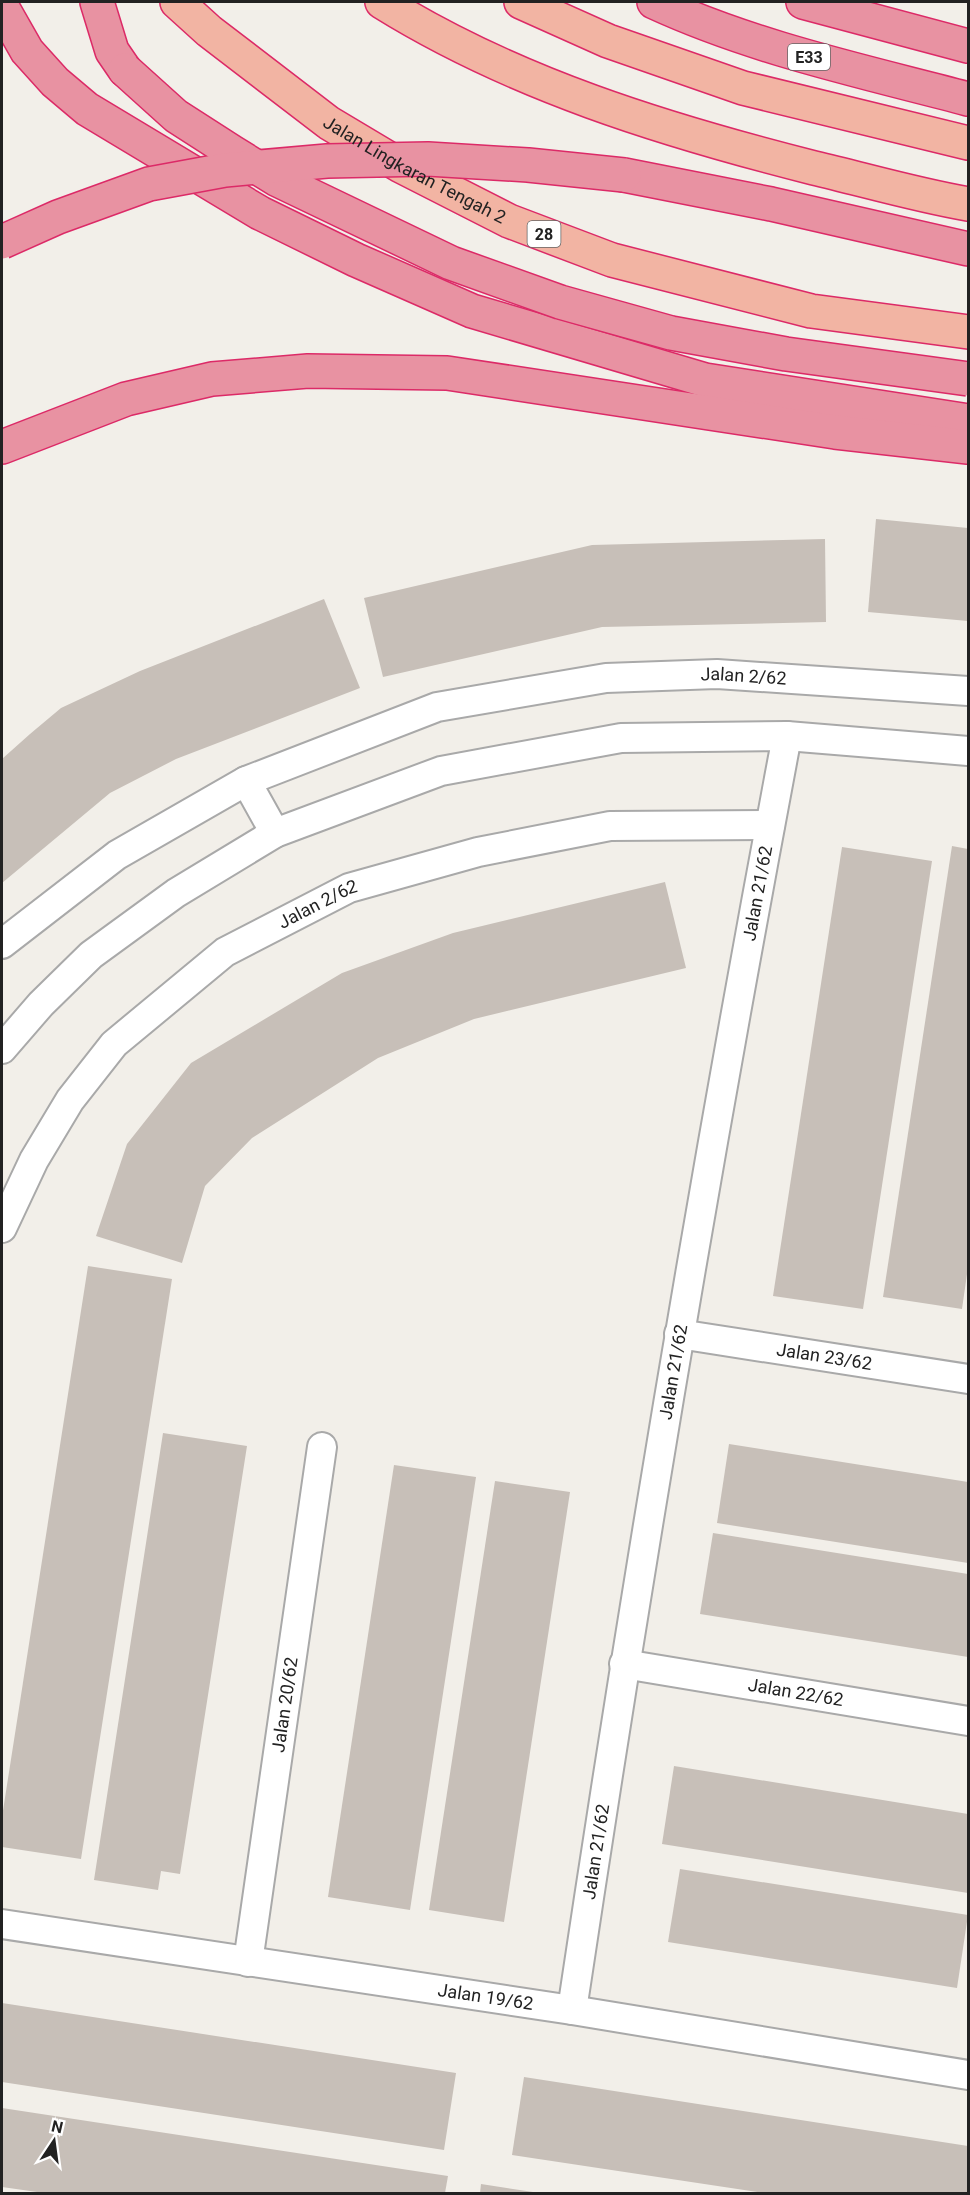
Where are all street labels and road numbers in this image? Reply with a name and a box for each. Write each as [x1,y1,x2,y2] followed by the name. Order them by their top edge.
[788,44,830,70] road number: E33
[320,111,510,228] street label: Jalan Lingkaran Tengah 2
[528,221,560,247] road number: 28
[700,663,787,689] street label: Jalan 2/62
[738,844,776,943] street label: Jalan 21/62
[275,875,359,933] street label: Jalan 2/62
[655,1323,691,1421] street label: Jalan 21/62
[775,1338,874,1374] street label: Jalan 23/62
[267,1655,302,1754] street label: Jalan 20/62
[747,1674,845,1710] street label: Jalan 22/62
[578,1802,613,1901] street label: Jalan 21/62
[436,1979,535,2014] street label: Jalan 19/62

